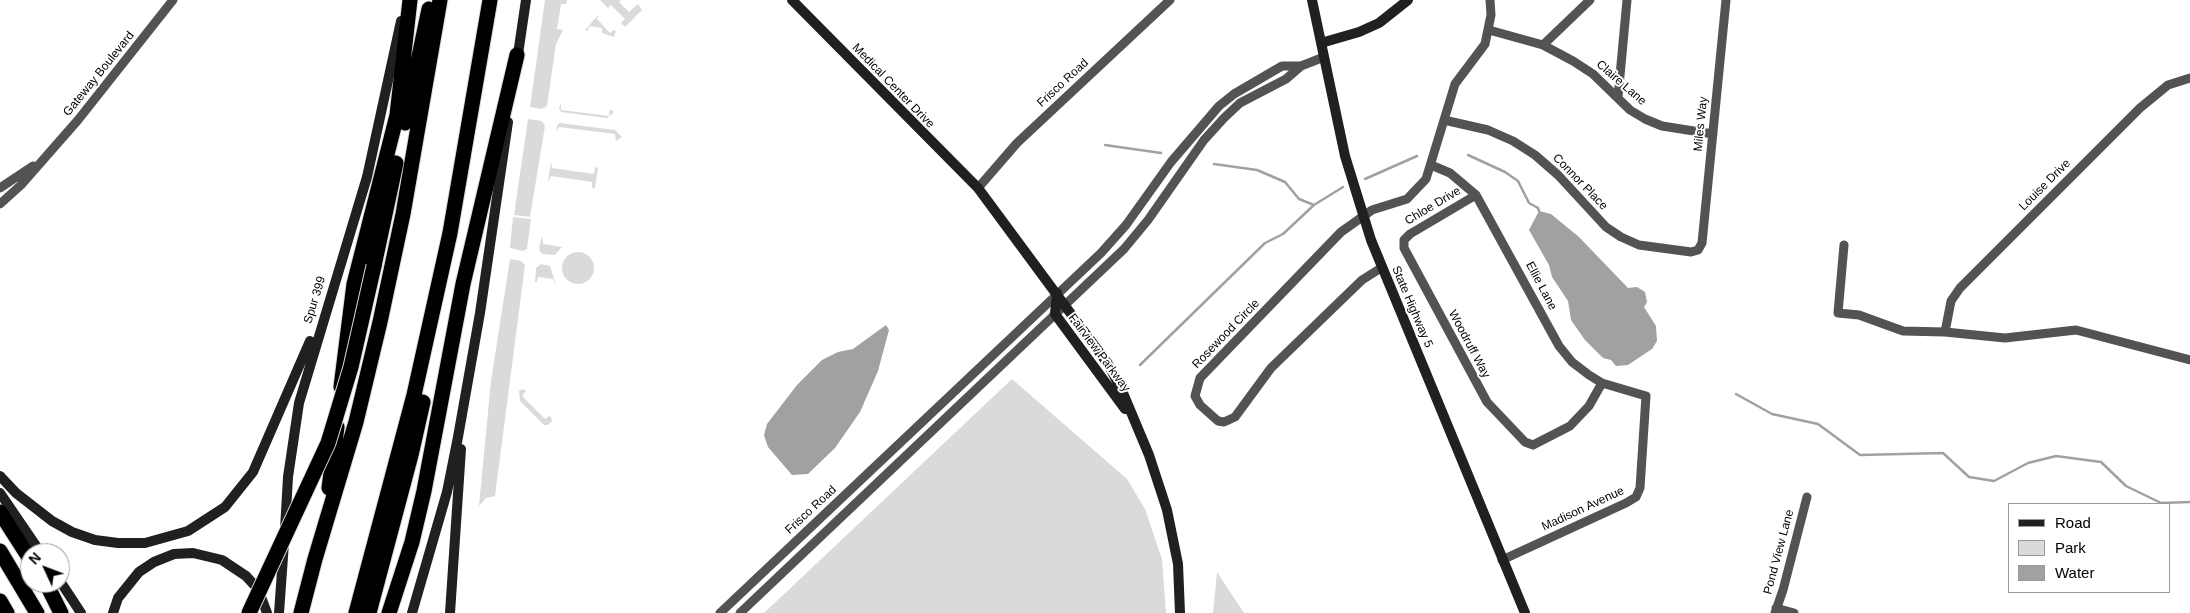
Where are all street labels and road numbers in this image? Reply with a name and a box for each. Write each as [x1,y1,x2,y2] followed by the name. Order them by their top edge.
[60,29,138,119] street label: Gateway Boulevard
[849,41,937,131] street label: Medical Center Drive
[1034,56,1092,110] street label: Frisco Road
[1593,57,1649,109] street label: Claire Lane
[1691,96,1711,152] street label: Miles Way
[1550,151,1610,213] street label: Connor Place
[2016,156,2074,214] street label: Louise Drive
[1402,184,1464,228] street label: Chloe Drive
[1522,259,1560,313] street label: Ellie Lane
[1388,264,1436,350] street label: State Highway 5
[301,275,329,325] street label: Spur 399
[1189,296,1263,372] street label: Rosewood Circle
[1445,307,1493,381] street label: Woodruff Way
[1065,311,1133,395] street label: Fairview Parkway
[782,483,840,537] street label: Frisco Road
[1540,484,1626,534] street label: Madison Avenue
[1761,508,1797,596] street label: Pond View Lane

